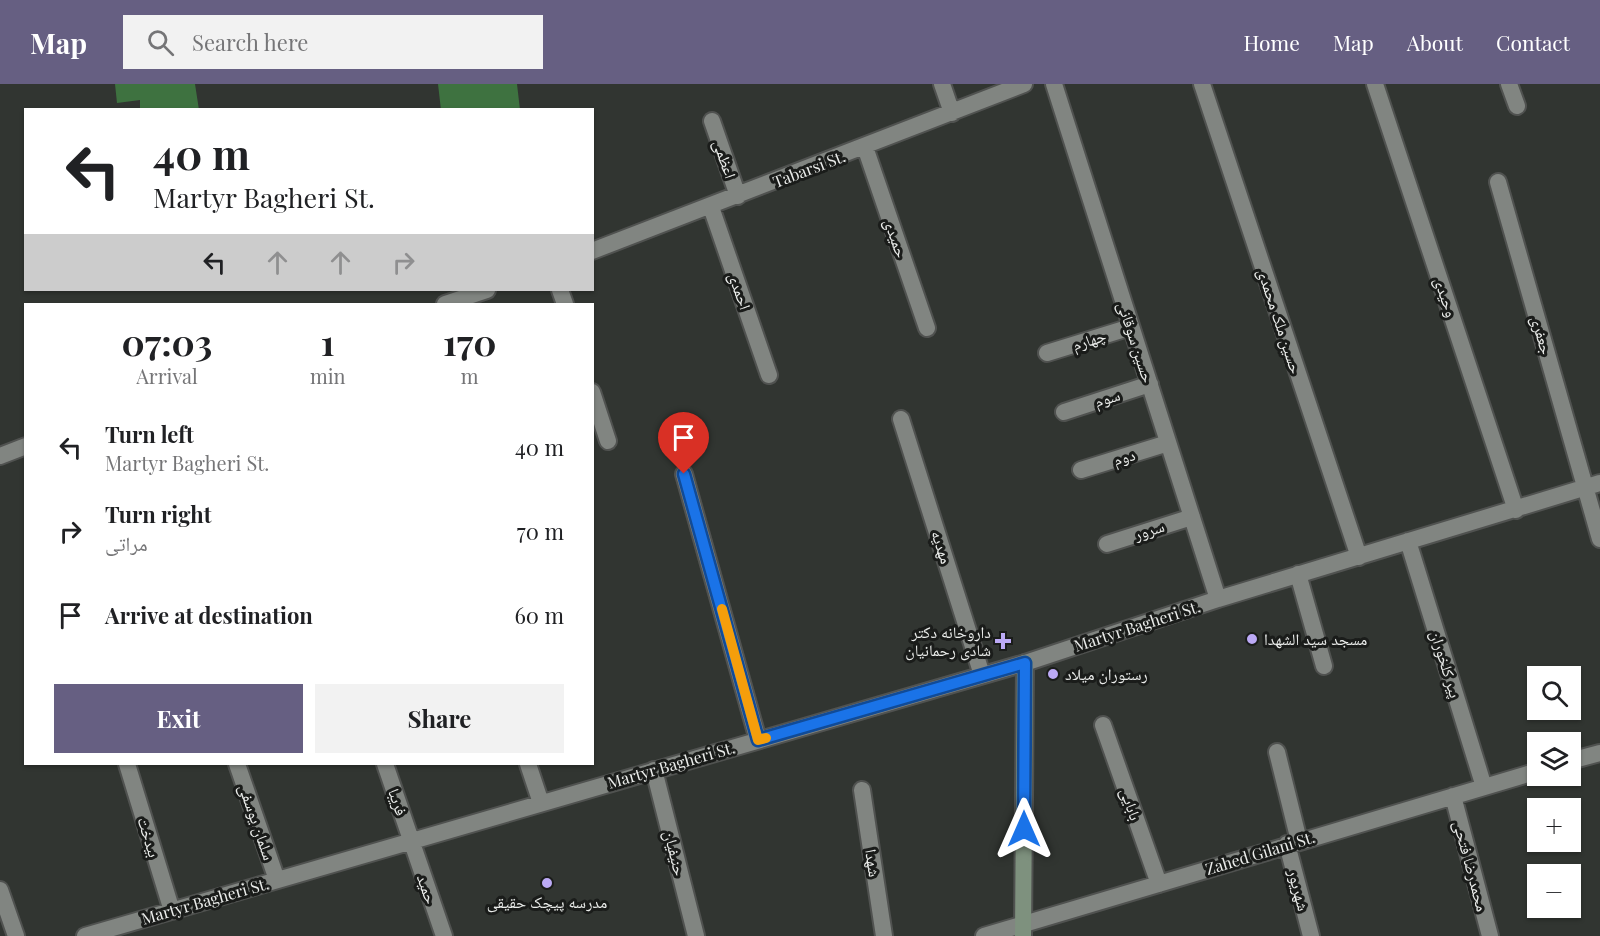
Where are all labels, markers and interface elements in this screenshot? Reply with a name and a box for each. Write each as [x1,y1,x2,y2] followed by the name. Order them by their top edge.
[123,15,543,69] search box
[30,24,87,61] text: Map
[144,26,177,59] icon: search
[192,27,308,57] text: Search here
[1244,28,1300,56] text: Home
[1333,28,1374,56] text: Map
[1407,28,1463,56] text: About
[1496,28,1570,56] text: Contact
[153,125,250,181] text: 40 m
[54,132,132,210] icon: left
[708,137,742,181] street label: اعظمی
[770,145,848,192] street label: Tabarsi St.
[153,179,375,215] text: Martyr Bagheri St.
[879,215,913,261] street label: حمیدی
[198,246,231,279] icon: left
[261,246,294,279] icon: ahead
[324,246,357,279] icon: ahead
[387,246,420,279] icon: right
[1253,266,1307,376] street label: حسین ملک محمدی
[723,269,757,313] street label: احمدی
[1429,274,1463,320] street label: وحیدی
[1113,299,1159,385] street label: حسین سوقانی
[1526,313,1558,357] street label: جعفری
[122,317,212,365] text: 07:03
[321,317,335,365] text: 1
[443,317,496,365] text: 170
[1069,324,1109,356] street label: چهارم
[136,362,198,389] text: Arrival
[310,362,345,389] text: min
[461,362,479,389] text: m
[1091,384,1123,412] street label: سوم
[658,412,709,474] pin
[105,419,194,449] text: Turn left
[667,421,700,454] icon: arrive
[54,431,87,464] icon: left
[515,432,564,462] text: 40 m
[1110,443,1138,471] street label: دوم
[105,449,269,476] text: Martyr Bagheri St.
[105,499,211,529] text: Turn right
[54,515,87,548] icon: right
[1130,515,1167,545] street label: سرور
[517,516,564,546] text: 70 m
[927,528,958,566] street label: مهدیه
[105,529,148,556] text: مراتی
[1071,595,1203,656] street label: Martyr Bagheri St.
[54,599,87,632] icon: arrive
[105,600,313,630] text: Arrive at destination
[514,600,564,630] text: 60 m
[905,621,991,661] place label: داروخانه دکتر شادی رحمانیان
[1425,627,1467,701] street label: پیر کلخوران
[1264,628,1367,649] place label: مسجد سید الشهدا
[1245,632,1259,646] marker: مسجد سید الشهدا
[996,634,1010,648] marker: داروخانه دکتر شادی رحمانیان
[1065,663,1148,685] place label: رستوران میلاد
[1527,666,1581,918] map controls
[1527,666,1581,720] button: search
[1046,667,1060,681] marker: رستوران میلاد
[54,684,303,753] button: Exit
[315,684,564,753] button: Share
[1527,732,1581,786] button: layers
[605,736,737,793] street label: Martyr Bagheri St.
[234,781,280,863] street label: سلمان یوسفی
[384,785,413,818] street label: فریبا
[1115,785,1147,823] street label: بابایی
[992,797,1056,861] position arrow
[1527,798,1581,852] button: +
[133,814,166,860] street label: بیدخت
[1448,818,1494,914] street label: محمدرضا فتحی
[1203,826,1317,879] street label: Zahed Gilani St.
[659,828,691,878] street label: حنیفیان
[861,847,886,878] street label: شهدا
[1527,864,1581,918] button: −
[1284,866,1315,913] street label: شهریور
[413,871,442,907] street label: حمید
[139,872,271,929] street label: Martyr Bagheri St.
[540,876,554,890] marker: مدرسه پیچک حقیقی
[487,891,607,913] place label: مدرسه پیچک حقیقی

